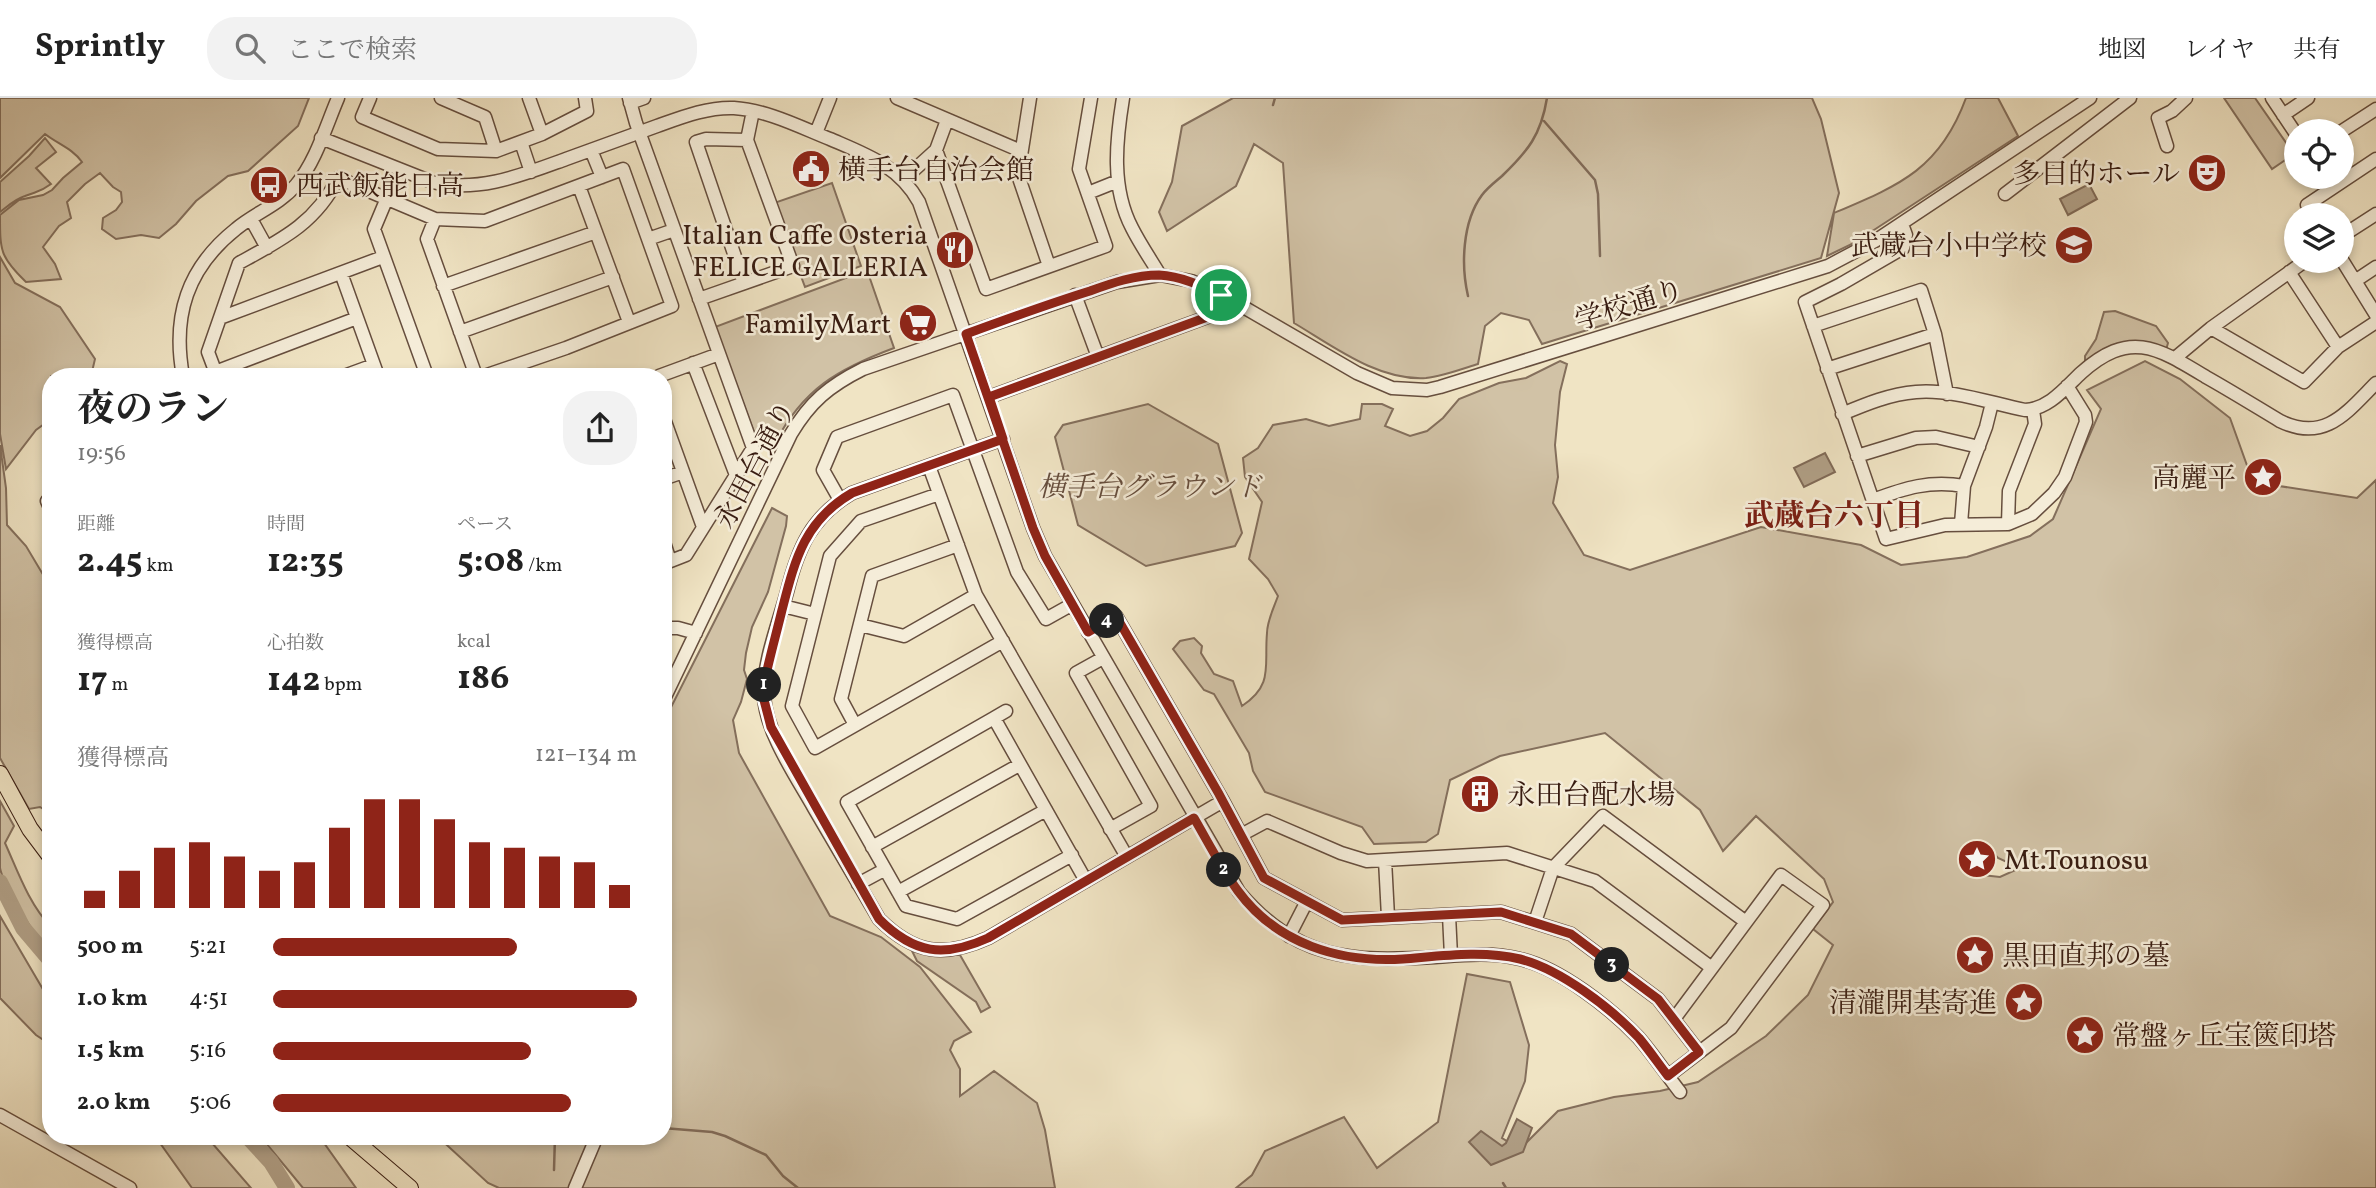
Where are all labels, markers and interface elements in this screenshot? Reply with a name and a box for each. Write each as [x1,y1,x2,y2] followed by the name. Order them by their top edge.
[207,17,697,80] search box
[35,25,165,71] text: Sprintly
[231,29,269,67] icon: search
[287,33,417,69] text: ここで検索
[2098,34,2146,68] text: 地図
[2184,34,2255,68] text: レイヤ
[2293,34,2341,68] text: 共有
[2284,119,2354,273] map controls
[2284,119,2354,189] button: locate
[790,148,832,190] public building icon: 横手台自治会館
[838,152,1034,191] place label: 横手台自治会館
[2186,152,2228,194] theatre icon: 多目的ホール
[2013,156,2180,195] place label: 多目的ホール
[248,164,290,206] bus stop icon: 西武飯能日高
[296,168,464,207] place label: 西武飯能日高
[2284,203,2354,273] button: layers
[682,217,928,288] place label: Italian Caffe Osteria FELICE GALLERIA
[2053,224,2095,266] school or university icon: 武蔵台小中学校
[1851,228,2047,267] place label: 武蔵台小中学校
[934,229,976,271] restaurant icon: Italian Caffe Osteria FELICE GALLERIA
[1191,265,1251,325] pin
[1570,271,1689,341] street label: 学校通り
[1202,276,1240,314] icon: arrive
[897,302,939,344] supermarket icon: FamilyMart
[744,306,891,345] place label: FamilyMart
[77,385,229,438] text: 夜のラン
[563,391,637,465] button: share
[706,394,806,536] street label: 永田台通り
[77,438,126,470] text: 19:56
[2242,456,2284,498] place icon: 高麗平
[2152,460,2236,499] place label: 高麗平
[1038,469,1263,508] park label: 横手台グラウンド
[1744,496,1924,538] district label: 武蔵台六丁目
[77,512,115,538] text: 距離
[267,512,305,538] text: 時間
[457,512,513,538] text: ペース
[77,538,143,586] text: 2.45
[267,538,344,586] text: 12:35
[457,538,524,586] text: 5:08
[143,553,174,579] text: km
[524,553,562,579] text: /km
[1090,603,1124,638] pin: 4
[1101,607,1112,633] text: 4
[457,629,491,655] text: kcal
[77,631,153,657] text: 獲得標高
[267,631,324,657] text: 心拍数
[457,655,509,703] text: 186
[77,657,108,705] text: 17
[267,657,320,705] text: 142
[746,668,782,702] pin: 1
[760,671,767,697] text: 1
[108,672,128,698] text: m
[320,672,362,698] text: bpm
[535,739,637,771] text: 121–134 m
[77,743,169,775] text: 獲得標高
[1459,773,1501,815] building icon: 永田台配水場
[1507,777,1675,816] place label: 永田台配水場
[1956,838,1998,880] place icon: Mt.Tounosu
[2004,842,2149,881] place label: Mt.Tounosu
[1206,852,1242,888] pin: 2
[1219,856,1228,882] text: 2
[77,931,143,963] text: 500 m
[189,931,227,963] text: 5:21
[1954,934,1996,976] place icon: 黒田直邦の墓
[2002,938,2170,977] place label: 黒田直邦の墓
[1594,948,1630,982] pin: 3
[1607,951,1616,977] text: 3
[2003,981,2045,1023] place icon: 清瀧開基寄進
[77,983,148,1015] text: 1.0 km
[189,983,228,1015] text: 4:51
[1829,985,1997,1024] place label: 清瀧開基寄進
[2064,1014,2106,1056] place icon: 常盤ヶ丘宝篋印塔
[2112,1018,2336,1057] place label: 常盤ヶ丘宝篋印塔
[77,1035,144,1067] text: 1.5 km
[189,1035,226,1067] text: 5:16
[77,1087,150,1119] text: 2.0 km
[189,1087,231,1119] text: 5:06

